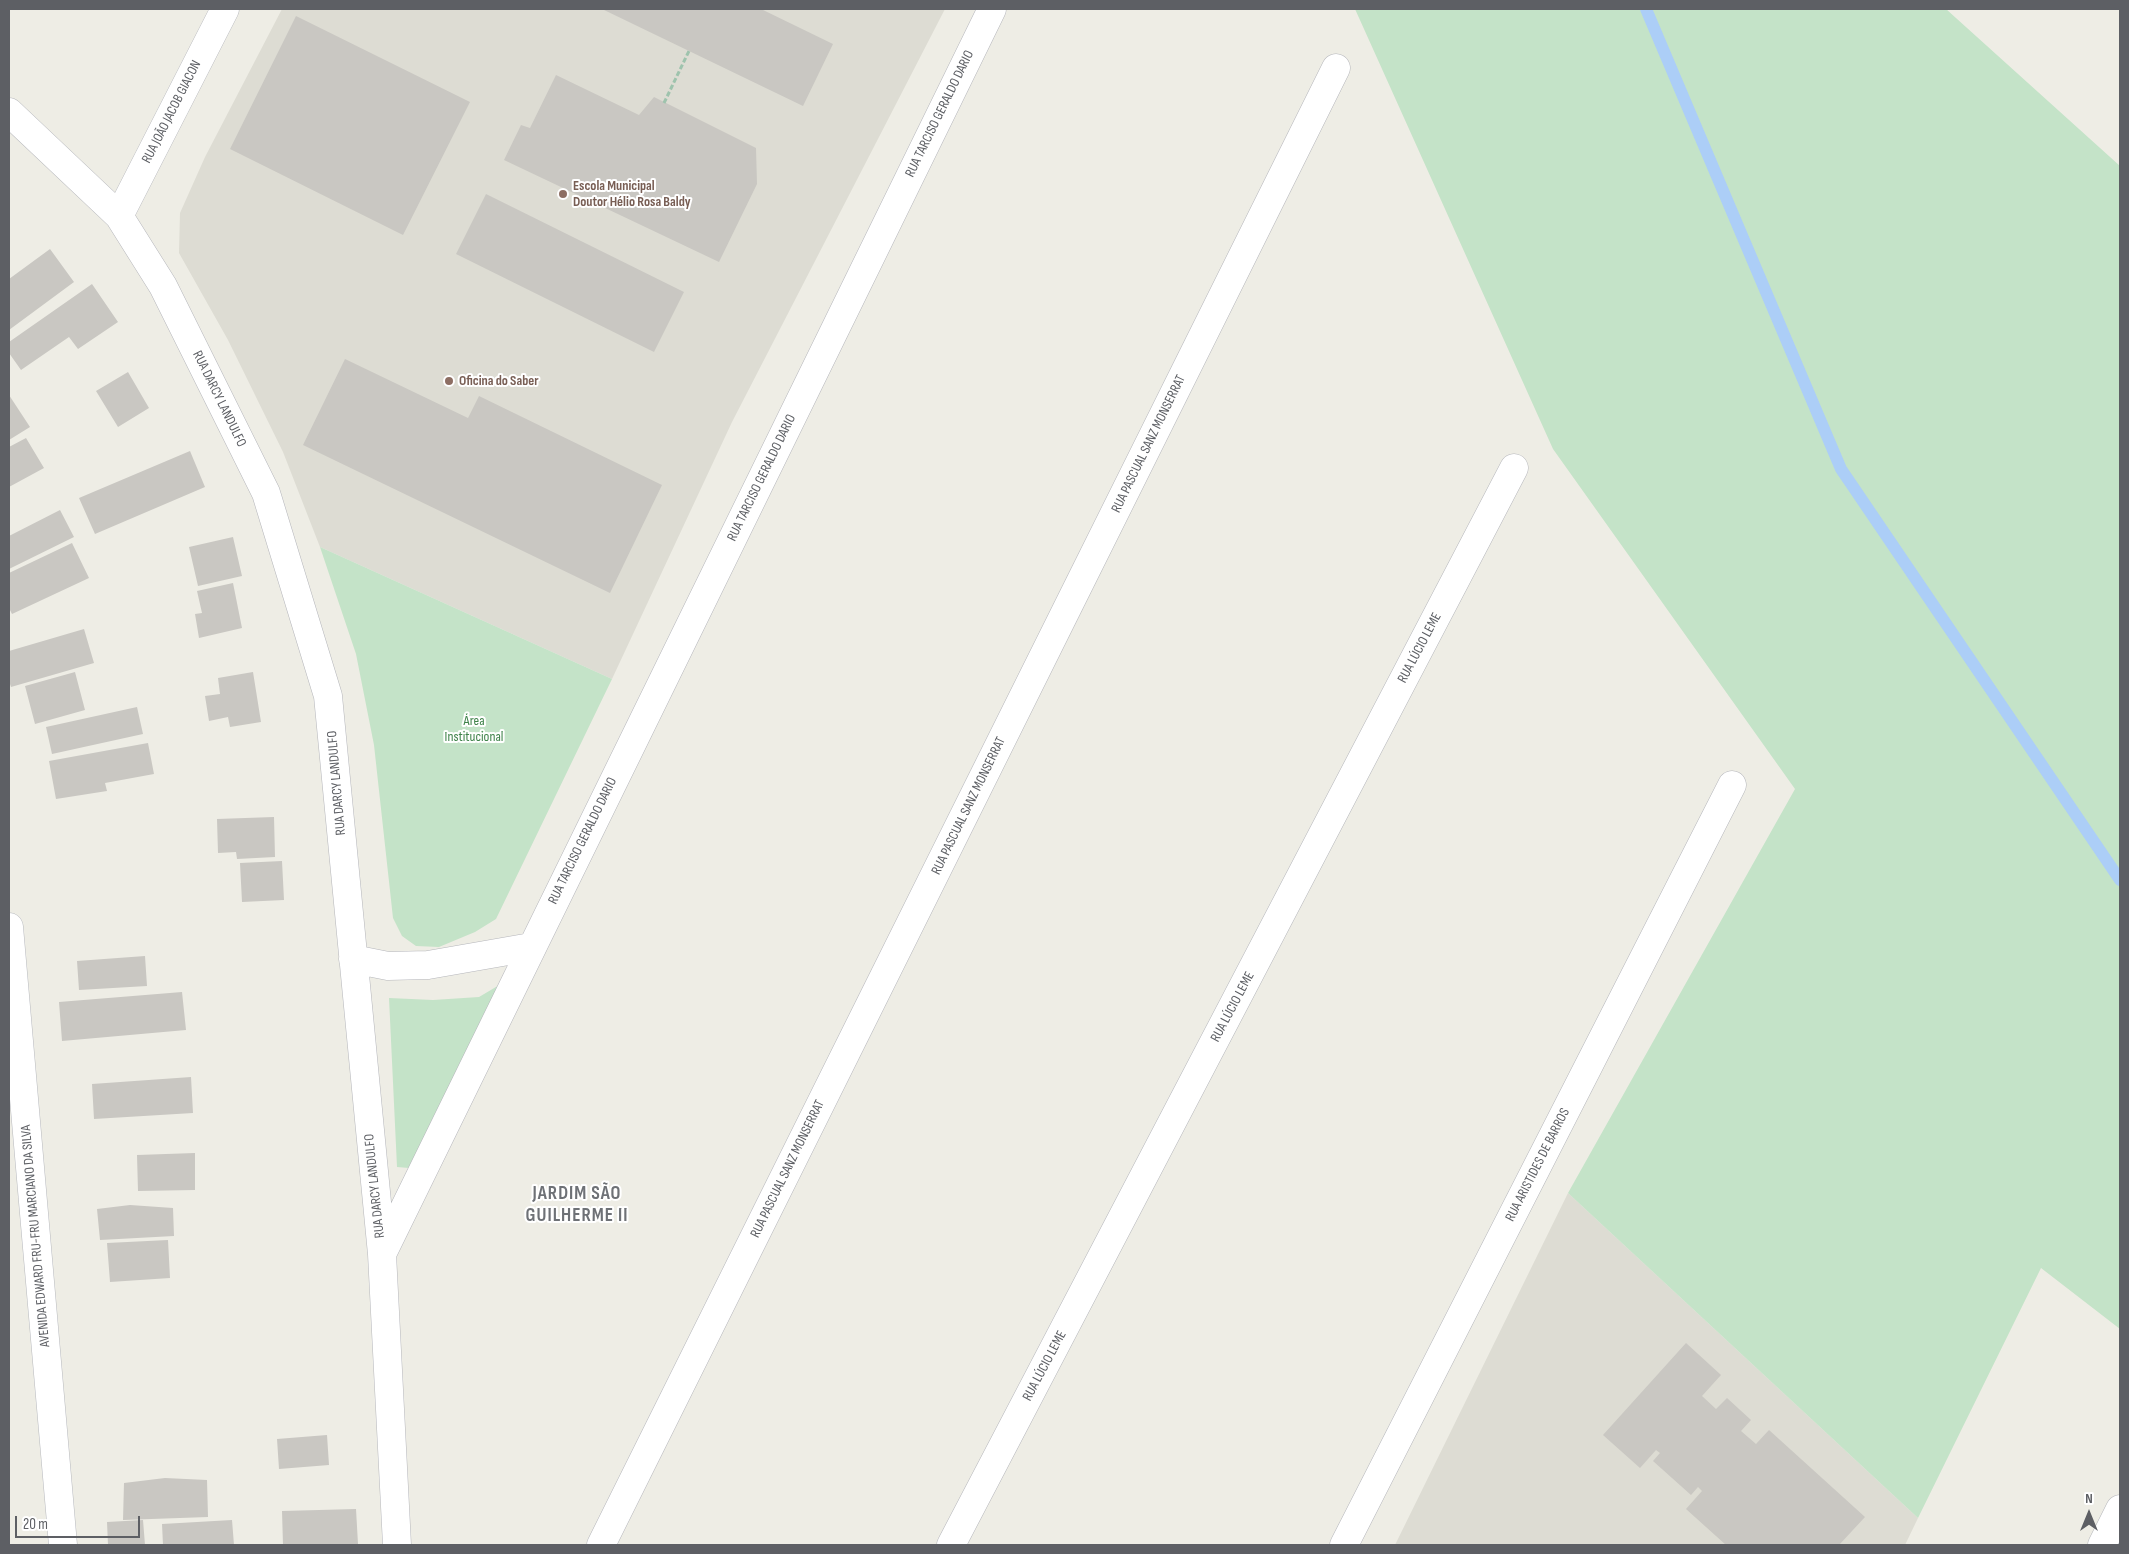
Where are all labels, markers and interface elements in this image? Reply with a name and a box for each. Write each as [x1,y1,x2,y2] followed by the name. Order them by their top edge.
[902,48,978,180] street label: RUA TARCISO GERALDO DARIO
[139,58,205,166] street label: RUA JOÃO JACOB GIACON
[573,178,691,210] place label: Escola Municipal Doutor Hélio Rosa Baldy
[557,188,569,200] marker: Escola Municipal Doutor Hélio Rosa Baldy
[188,348,250,450] street label: RUA DARCY LANDULFO
[1108,372,1190,516] street label: RUA PASCUAL SANZ MONSERRAT
[459,373,539,389] place label: Oficina do Saber
[443,375,455,387] marker: Oficina do Saber
[724,412,800,544] street label: RUA TARCISO GERALDO DARIO
[1394,610,1446,686] street label: RUA LÚCIO LEME
[445,713,503,746] park label: Área Institucional
[324,730,350,836] street label: RUA DARCY LANDULFO
[928,734,1010,878] street label: RUA PASCUAL SANZ MONSERRAT
[545,775,621,907] street label: RUA TARCISO GERALDO DARIO
[1207,969,1259,1045] street label: RUA LÚCIO LEME
[747,1097,829,1241] street label: RUA PASCUAL SANZ MONSERRAT
[1502,1106,1574,1224] street label: RUA ARISTIDES DE BARROS
[18,1124,54,1348] street label: AVENIDA EDWARD FRU-FRU MARCIANO DA SILVA
[361,1133,389,1239] street label: RUA DARCY LANDULFO
[524,1183,630,1227] district label: JARDIM SÃO GUILHERME II
[1019,1328,1071,1404] street label: RUA LÚCIO LEME
[2064,1489,2114,1539] north arrow
[2085,1490,2093,1507] text: N
[18,1506,142,1538] scale bar
[23,1515,48,1534] text: 20 m

